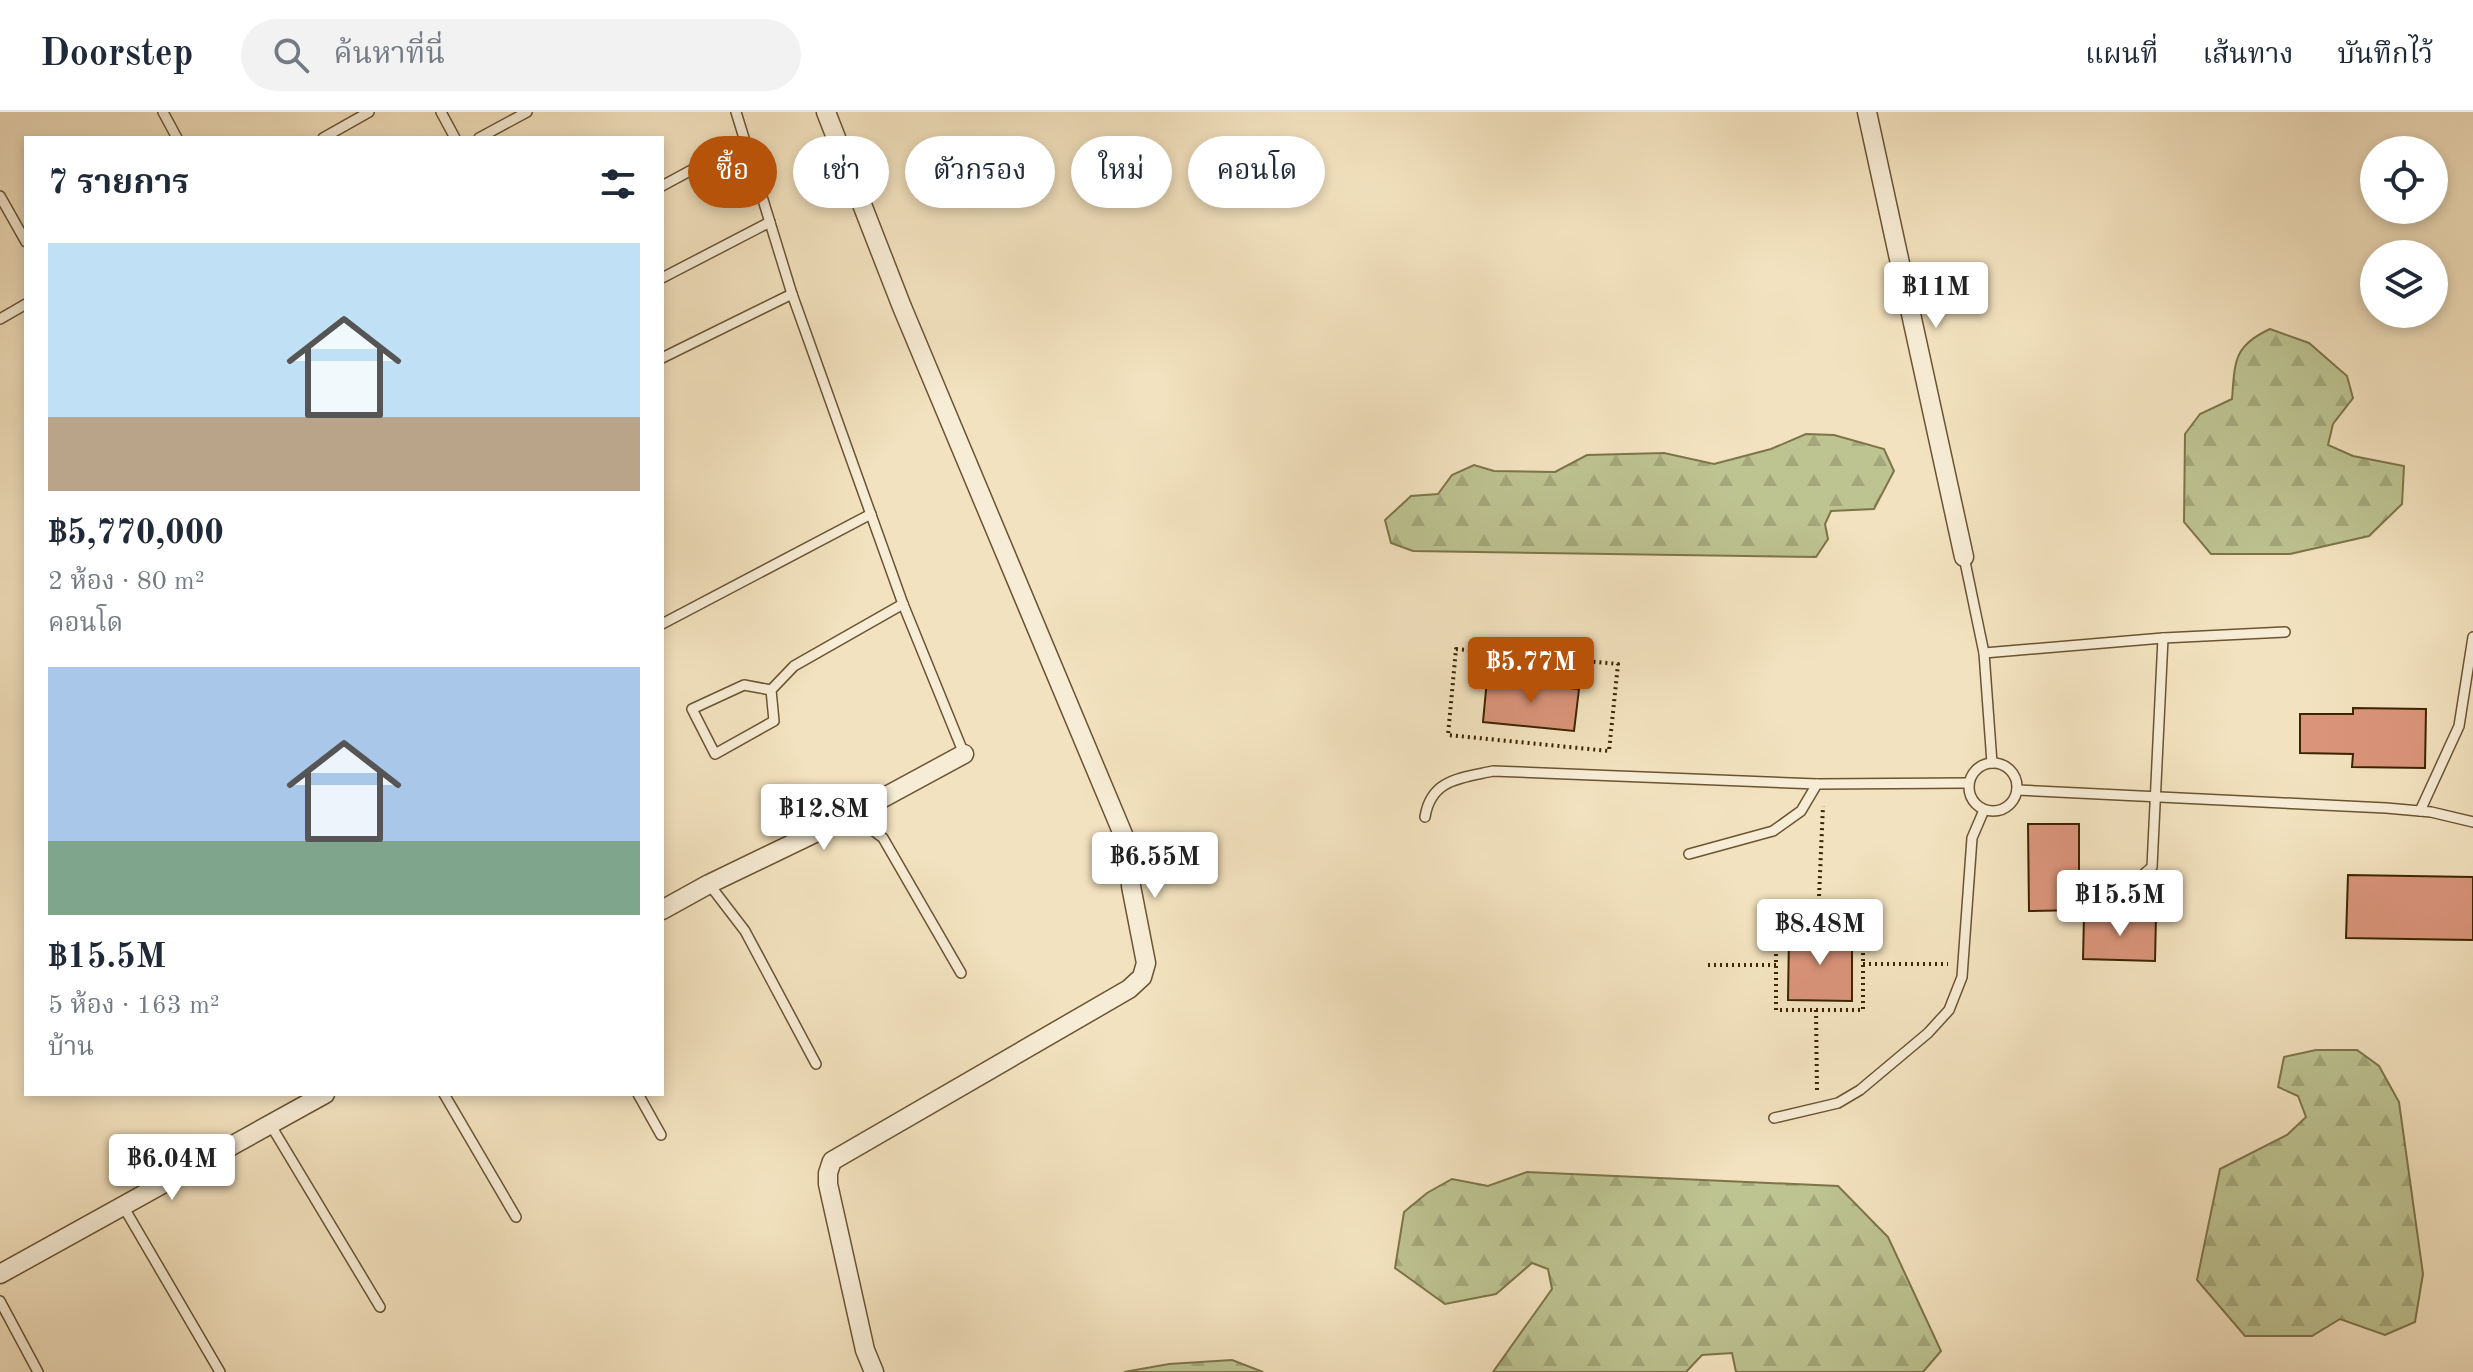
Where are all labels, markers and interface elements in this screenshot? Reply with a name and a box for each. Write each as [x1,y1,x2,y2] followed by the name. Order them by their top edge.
[241,19,801,91] search box
[269,33,313,77] icon: search
[40,36,193,74] text: Doorstep
[333,40,445,70] text: ค้นหาที่นี่
[2085,42,2158,70] text: แผนที่
[2202,42,2294,70] text: เส้นทาง
[2338,42,2433,70] text: บันทึกไว้
[688,136,777,208] chip: ซื้อ
[793,136,889,208] chip: เช่า
[905,136,1055,208] chip: ตัวกรอง
[1071,136,1172,208] chip: ใหม่
[1188,136,1325,208] chip: คอนโด
[2360,136,2448,328] map controls
[2360,136,2448,224] button: locate
[596,162,640,206] icon: filters
[48,167,189,201] text: 7 รายการ
[2360,240,2448,328] button: layers
[1889,262,1983,330] pin: ฿11M
[1902,275,1970,301] text: ฿11M
[272,295,416,439] icon: home
[48,517,224,551] text: ฿5,770,000
[48,569,205,595] text: 2 ห้อง · 80 m²
[48,611,123,637] text: คอนโด
[1466,637,1596,705] pin: ฿5.77M
[1486,650,1576,676] text: ฿5.77M
[272,719,416,863] icon: home
[759,784,889,852] pin: ฿12.8M
[779,797,869,823] text: ฿12.8M
[1090,832,1220,900] pin: ฿6.55M
[1110,845,1200,871] text: ฿6.55M
[2055,870,2185,938] pin: ฿15.5M
[2075,883,2165,909] text: ฿15.5M
[1755,899,1885,967] pin: ฿8.48M
[1775,912,1865,938] text: ฿8.48M
[48,941,166,975] text: ฿15.5M
[48,993,220,1019] text: 5 ห้อง · 163 m²
[48,1035,94,1061] text: บ้าน
[107,1134,237,1202] pin: ฿6.04M
[127,1147,217,1173] text: ฿6.04M

